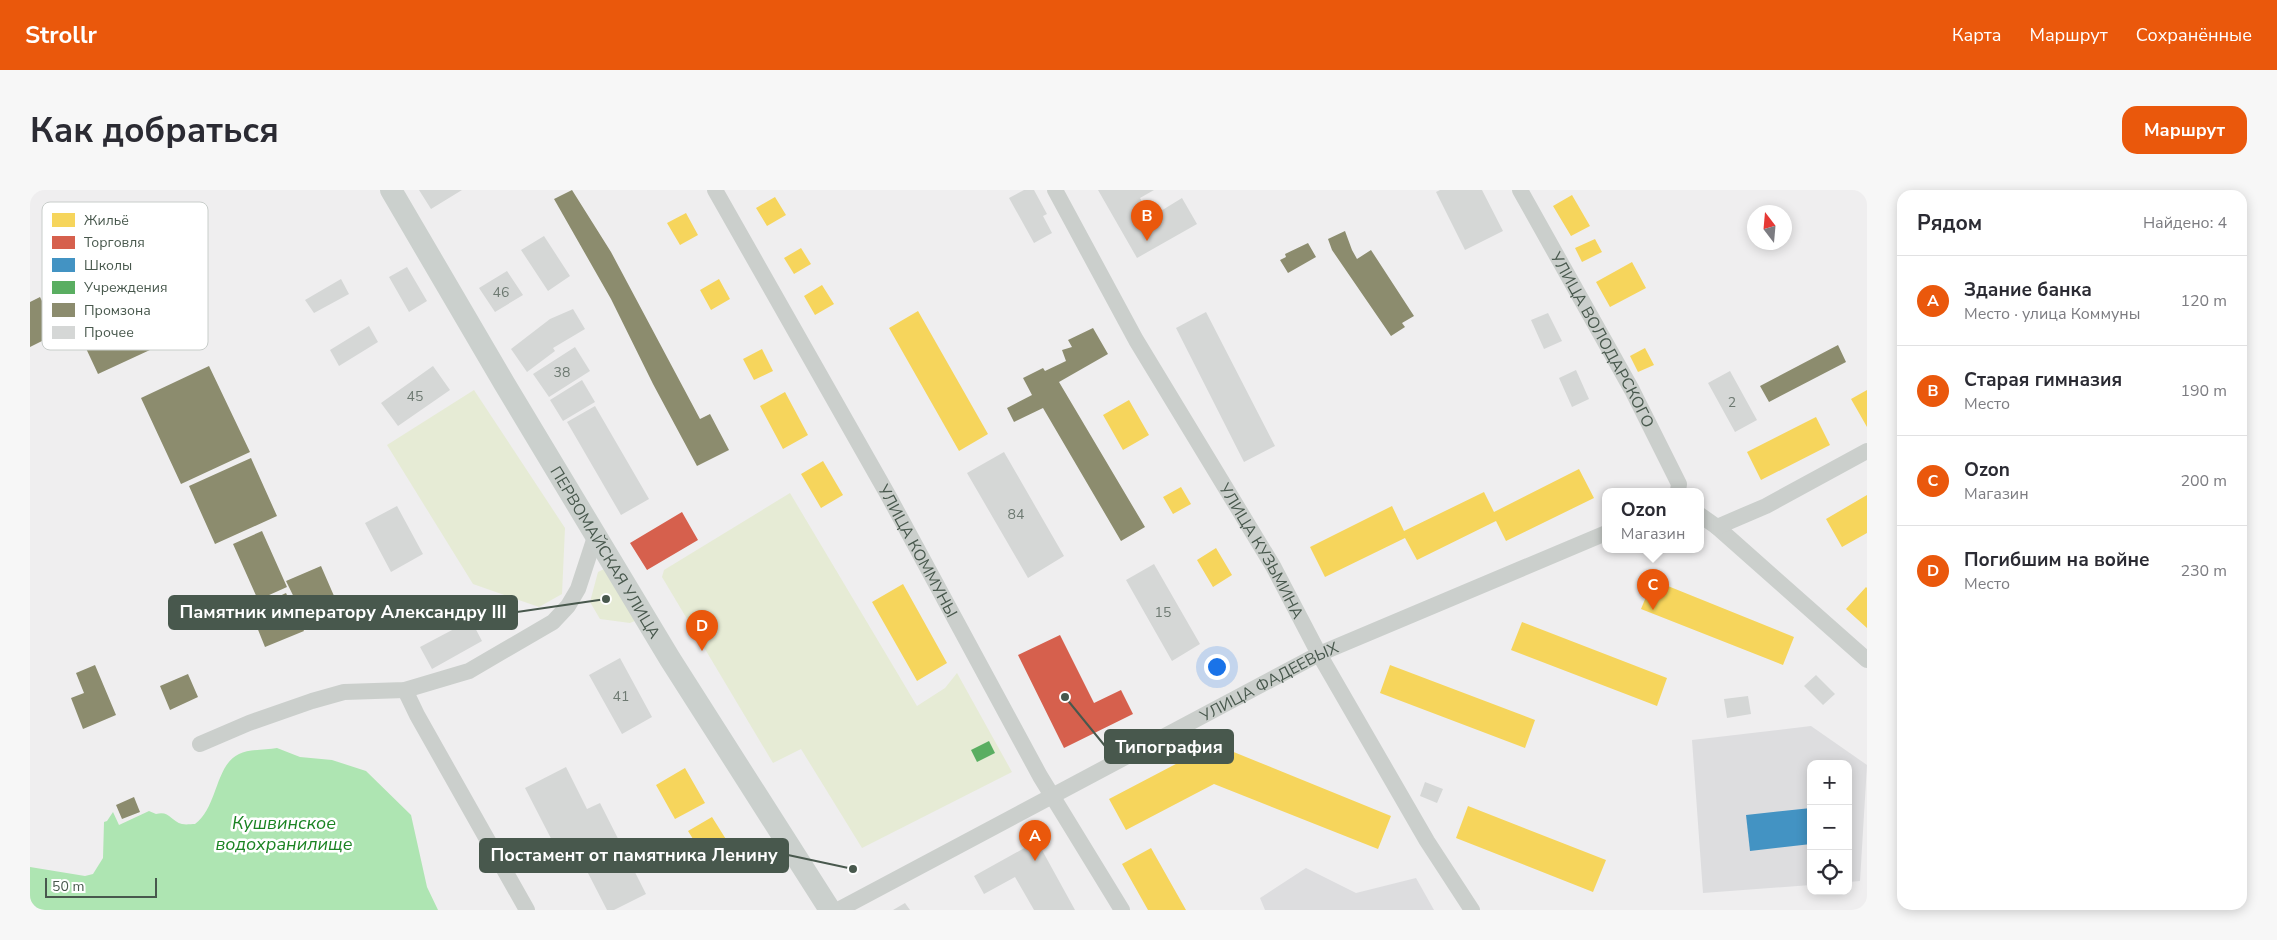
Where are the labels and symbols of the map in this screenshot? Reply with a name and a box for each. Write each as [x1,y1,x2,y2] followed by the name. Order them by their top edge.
[1131,200,1163,241] pin: B
[42,202,208,350] legend
[1747,205,1792,250] north arrow
[84,211,129,230] text: Жильё
[84,233,145,252] text: Торговля
[1544,247,1659,432] street label: УЛИЦА ВОЛОДАРСКОГО
[84,256,132,275] text: Школы
[83,278,167,297] text: Учреждения
[493,283,509,302] house number: 46
[84,301,151,320] text: Промзона
[84,323,134,342] text: Прочее
[554,363,570,382] house number: 38
[407,387,423,406] house number: 45
[1728,393,1736,412] house number: 2
[545,462,665,643] street label: ПЕРВОМАЙСКАЯ УЛИЦА
[1213,478,1309,623] street label: УЛИЦА КУЗЬМИНА
[872,480,962,622] street label: УЛИЦА КОММУНЫ
[1008,505,1024,524] house number: 84
[1637,569,1669,610] pin: C
[169,596,517,629] callout: Памятник императору Александру III
[179,600,507,624] text: Памятник императору Александру III
[1155,603,1171,622] house number: 15
[686,610,718,651] pin: D
[1195,637,1343,728] street label: УЛИЦА ФАДЕЕВЫХ
[1204,654,1230,680] your location
[613,687,629,706] house number: 41
[1105,730,1233,763] callout: Типография
[1115,735,1223,759] text: Типография
[215,811,353,856] water label: Кушвинское водохранилище
[1019,820,1051,861] pin: A
[480,839,788,872] callout: Постамент от памятника Ленину
[490,843,778,867] text: Постамент от памятника Ленину
[45,875,158,898] scale bar

